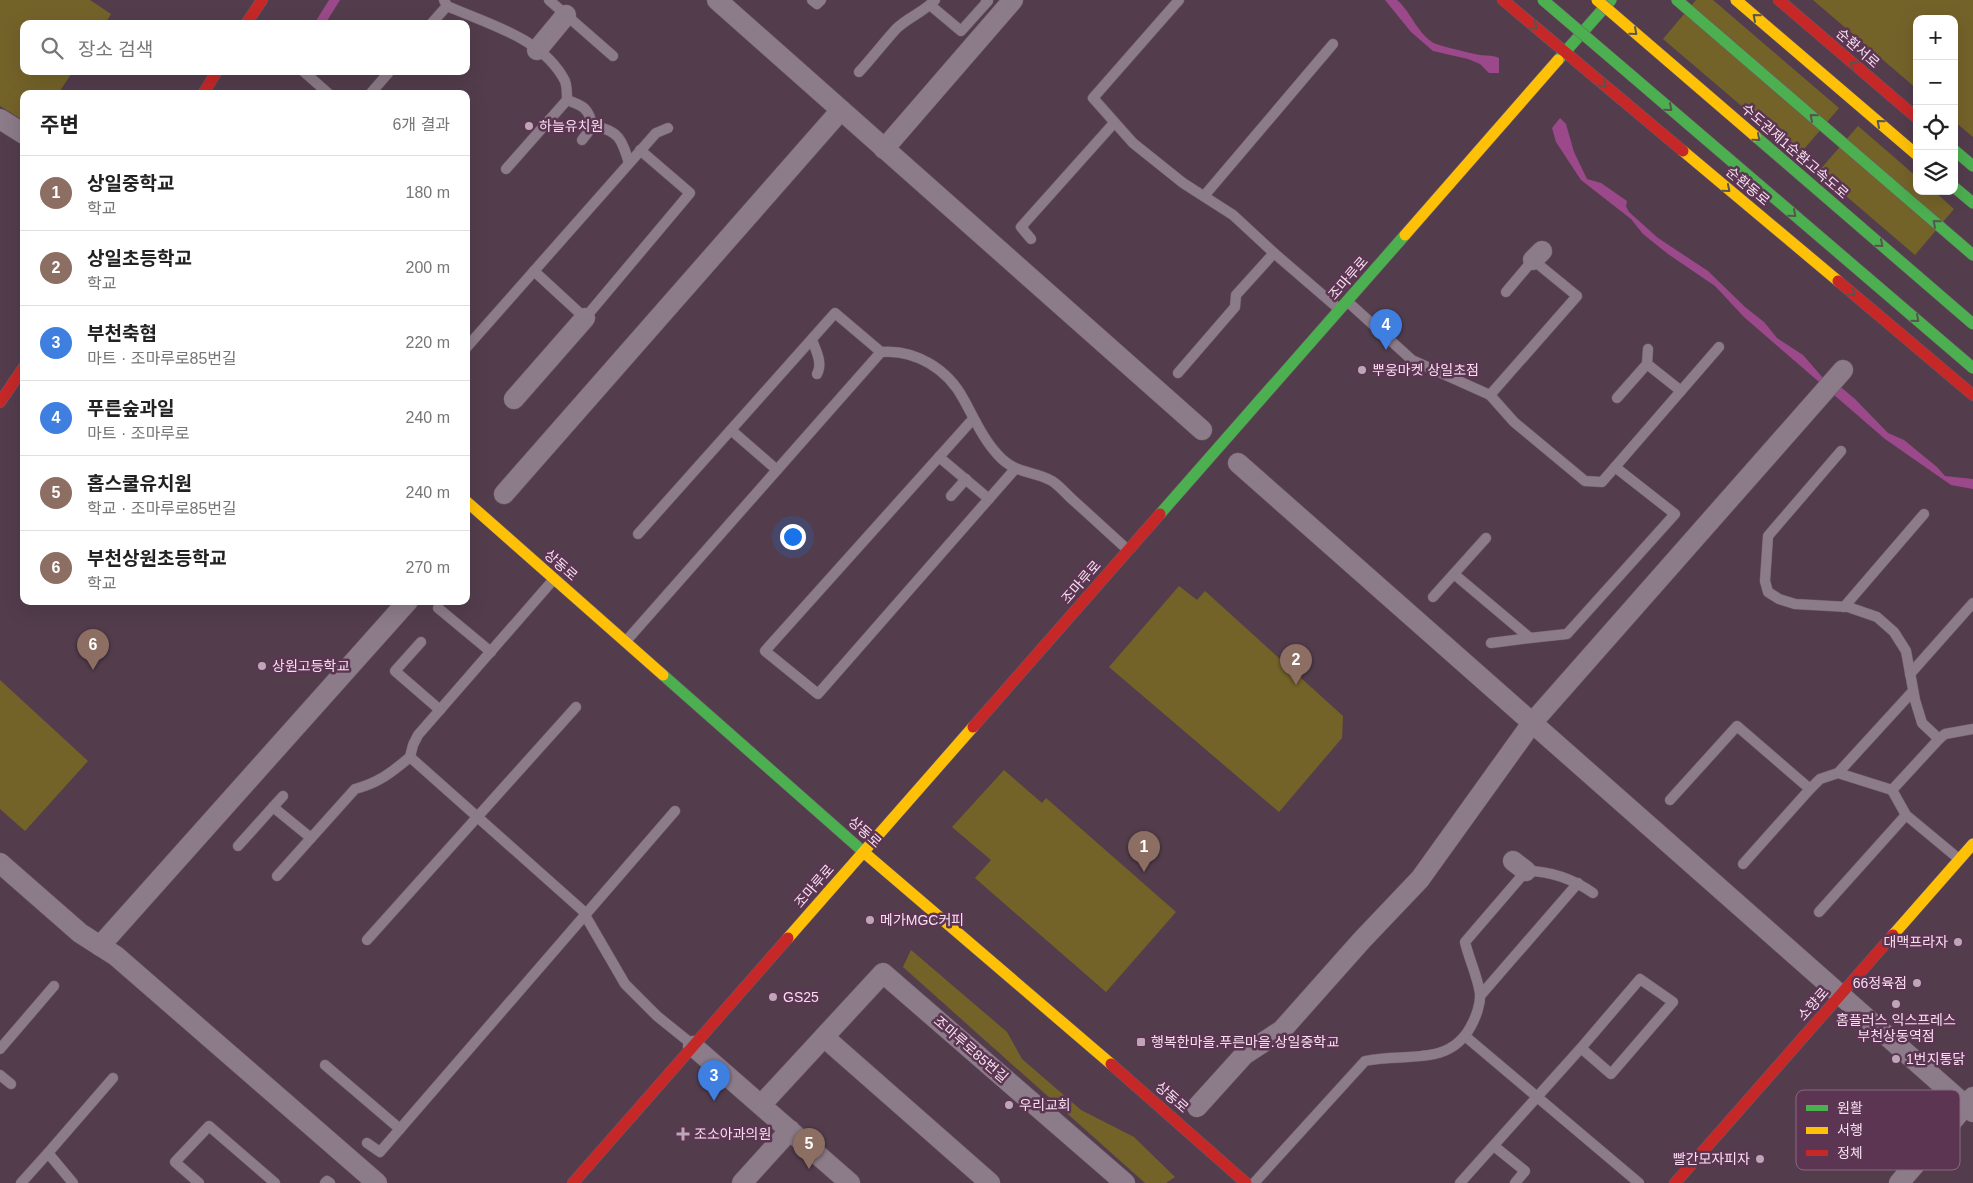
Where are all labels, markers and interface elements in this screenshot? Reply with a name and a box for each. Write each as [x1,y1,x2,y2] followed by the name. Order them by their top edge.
[1753,14,1762,23] one-way arrow
[1913,15,1958,195] map controls
[1913,15,1958,60] button: +
[20,20,470,75] search box
[1529,21,1538,30] one-way arrow
[1833,25,1883,71] street label: 순환서로
[1628,26,1637,35] one-way arrow
[38,34,66,62] icon: search
[78,39,153,60] text: 장소 검색
[1913,60,1958,105] button: −
[1850,61,1859,69] one-way arrow
[1597,78,1606,87] one-way arrow
[1738,100,1852,202] street label: 수도권제1순환고속도로
[1664,102,1673,111] one-way arrow
[1913,105,1958,150] button: locate
[40,113,79,136] text: 주변
[1810,114,1819,123] one-way arrow
[392,116,450,133] text: 6개 결과
[539,118,603,134] place label: 하늘유치원
[523,120,535,132] marker: 하늘유치원
[1876,120,1885,129] one-way arrow
[1751,132,1760,141] one-way arrow
[1913,150,1958,195] button: layers
[1723,163,1773,209] street label: 순환동로
[87,173,174,194] text: 상일중학교
[1722,183,1731,192] one-way arrow
[52,184,60,201] text: 1
[406,184,450,201] text: 180 m
[87,200,116,217] text: 학교
[1787,208,1796,217] one-way arrow
[1933,221,1942,229] one-way arrow
[1874,238,1883,247] one-way arrow
[87,248,192,269] text: 상일초등학교
[1325,253,1371,303] street label: 조마루로
[52,259,60,276] text: 2
[406,259,450,276] text: 200 m
[87,275,116,292] text: 학교
[1846,288,1855,297] one-way arrow
[1370,309,1402,350] pin: 4
[1911,314,1920,323] one-way arrow
[87,323,157,344] text: 부천축협
[52,334,60,351] text: 3
[406,334,450,351] text: 220 m
[87,350,237,367] text: 마트 · 조마루로85번길
[1372,362,1479,378] place label: 뿌웅마켓 상일초점
[1356,364,1368,376] marker: 뿌웅마켓 상일초점
[87,398,174,419] text: 푸른숲과일
[52,409,60,426] text: 4
[406,409,450,426] text: 240 m
[87,425,190,442] text: 마트 · 조마루로
[87,473,192,494] text: 홉스쿨유치원
[52,484,60,501] text: 5
[406,484,450,501] text: 240 m
[87,500,237,517] text: 학교 · 조마루로85번길
[780,524,806,550] your location
[541,546,581,584] street label: 상동로
[87,548,227,569] text: 부천상원초등학교
[1058,557,1104,607] street label: 조마루로
[52,559,60,576] text: 6
[406,559,450,576] text: 270 m
[87,575,116,592] text: 학교
[77,629,109,670] pin: 6
[1280,644,1312,685] pin: 2
[272,658,349,674] place label: 상원고등학교
[256,660,268,672] marker: 상원고등학교
[845,813,885,851] street label: 상동로
[1128,831,1160,872] pin: 1
[791,861,837,911] street label: 조마루로
[880,912,964,928] place label: 메가MGC커피
[864,914,876,926] marker: 메가MGC커피
[1884,934,1948,950] place label: 대맥프라자
[1952,936,1964,948] marker: 대맥프라자
[1853,975,1907,991] place label: 66정육점
[1911,977,1923,989] marker: 66정육점
[1794,984,1832,1024] street label: 소향로
[783,989,819,1005] place label: GS25
[767,991,779,1003] marker: GS25
[1890,998,1902,1010] marker: 홈플러스 익스프레스 부천상동역점
[1836,1012,1956,1044] place label: 홈플러스 익스프레스 부천상동역점
[931,1013,1011,1085] street label: 조마루로85번길
[1151,1034,1339,1050] place label: 행복한마을.푸른마을.상일중학교
[1135,1036,1147,1048] marker: 행복한마을.푸른마을.상일중학교
[1906,1051,1965,1067] place label: 1번지통닭
[1890,1053,1902,1065] marker: 1번지통닭
[698,1060,730,1101] pin: 3
[1152,1078,1192,1116] street label: 상동로
[1796,1090,1960,1170] legend
[1019,1097,1071,1113] place label: 우리교회
[1003,1099,1015,1111] marker: 우리교회
[1837,1100,1863,1116] text: 원활
[1837,1122,1863,1138] text: 서행
[694,1126,771,1142] place label: 조소아과의원
[676,1127,690,1141] marker: 조소아과의원
[793,1128,825,1169] pin: 5
[1837,1145,1863,1161] text: 정체
[1673,1151,1750,1167] place label: 빨간모자피자
[1754,1153,1766,1165] marker: 빨간모자피자

